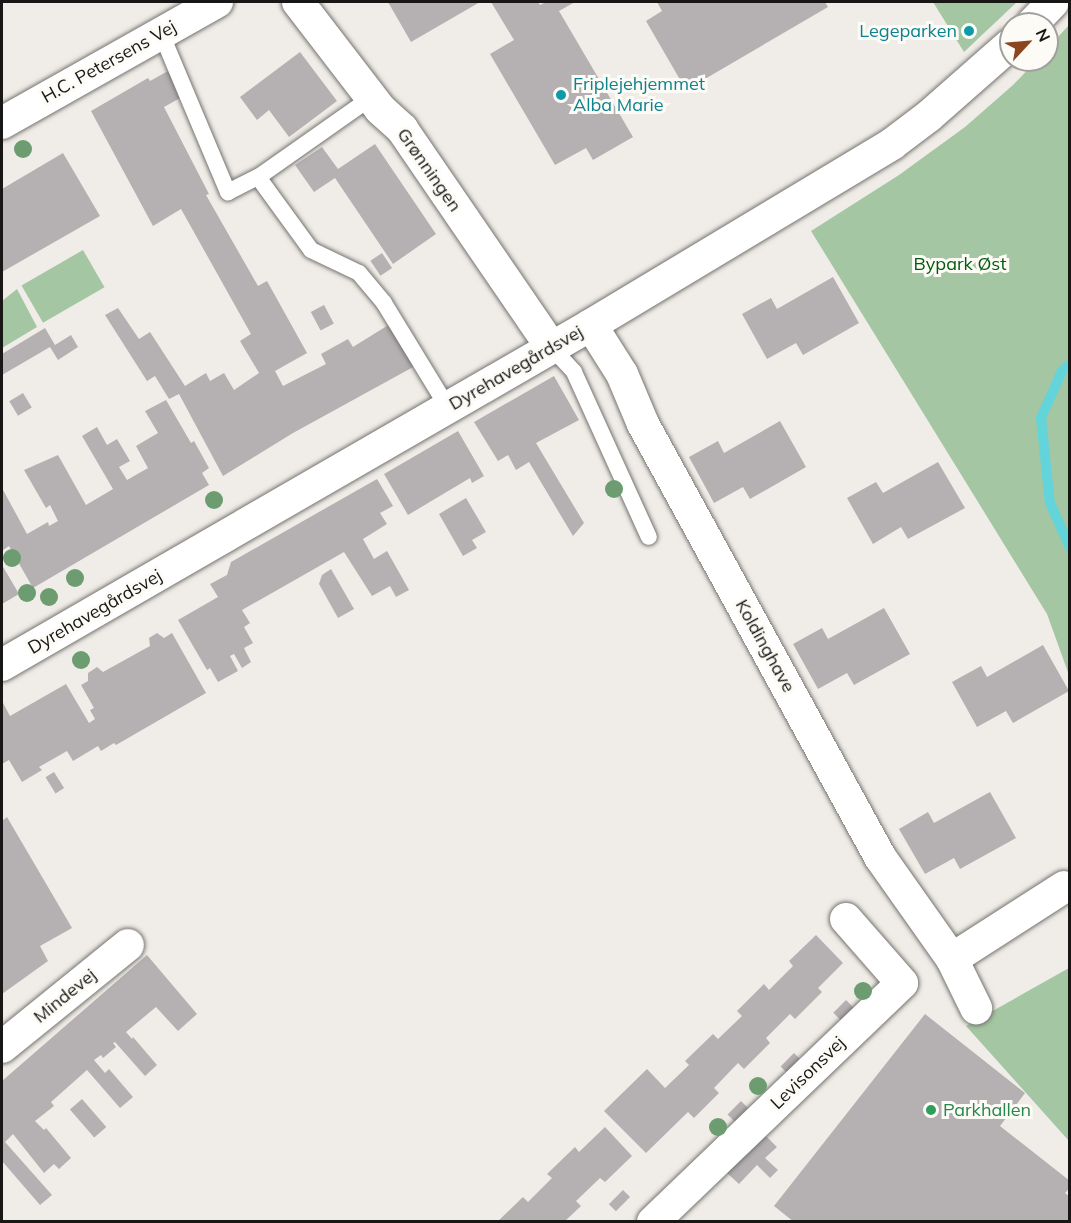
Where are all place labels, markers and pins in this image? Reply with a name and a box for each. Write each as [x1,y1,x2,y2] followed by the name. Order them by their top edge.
[859,20,957,42] place label: Legeparken
[962,24,976,38] marker: Legeparken
[573,74,705,116] place label: Friplejehjemmet Alba Marie
[554,88,568,102] marker: Friplejehjemmet Alba Marie
[943,1099,1031,1121] place label: Parkhallen
[924,1103,938,1117] marker: Parkhallen

